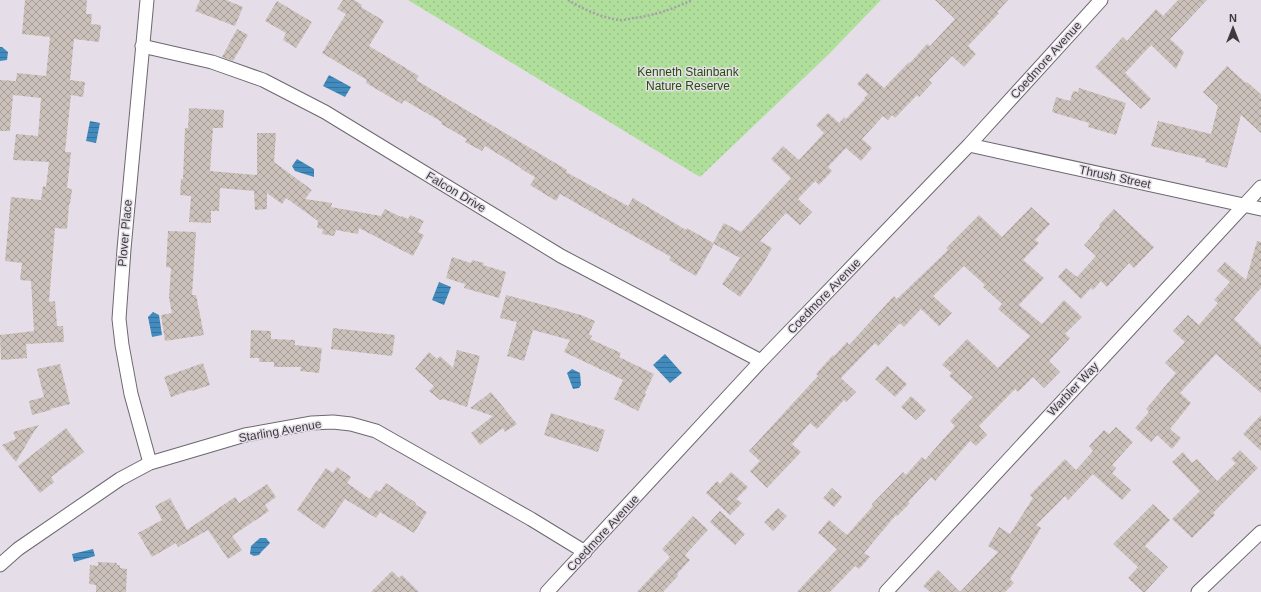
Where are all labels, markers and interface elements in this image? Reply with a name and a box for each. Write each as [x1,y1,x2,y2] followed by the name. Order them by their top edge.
[1213,8,1253,48] north arrow
[1229,12,1237,24] text: N
[1008,18,1085,102] street label: Coedmore Avenue
[637,65,740,93] park label: Kenneth Stainbank Nature Reserve
[1078,163,1153,192] street label: Thrush Street
[424,169,489,216] street label: Falcon Drive
[115,199,135,267] street label: Plover Place
[785,255,864,337] street label: Coedmore Avenue
[1045,359,1101,419] street label: Warbler Way
[237,417,323,445] street label: Starling Avenue
[564,492,642,574] street label: Coedmore Avenue

